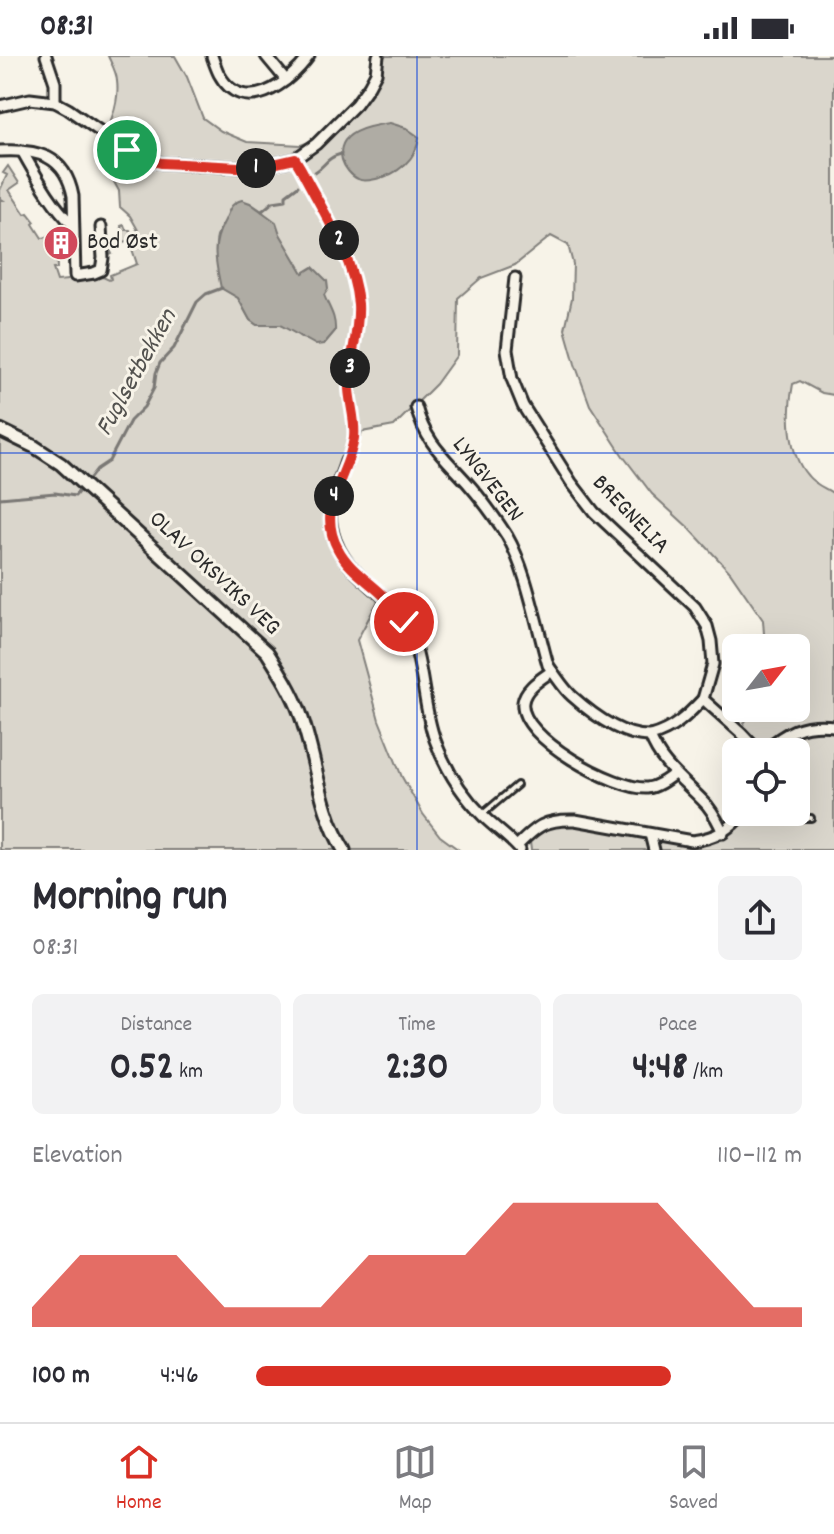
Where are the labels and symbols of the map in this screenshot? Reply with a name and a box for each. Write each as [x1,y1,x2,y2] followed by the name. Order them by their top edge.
[93,116,161,184] pin
[236,148,276,188] pin: 1
[319,220,359,260] pin: 2
[42,224,80,262] building icon: Bod Øst
[87,226,158,260] place label: Bod Øst
[87,302,188,443] water label: Fuglsetbekken
[330,348,370,388] pin: 3
[443,430,531,530] street label: LYNGVEGEN
[583,468,677,562] street label: BREGNELIA
[314,476,354,516] pin: 4
[140,504,288,644] street label: OLAV OKSVIKS VEG
[370,588,438,656] pin
[722,634,810,722] north arrow

